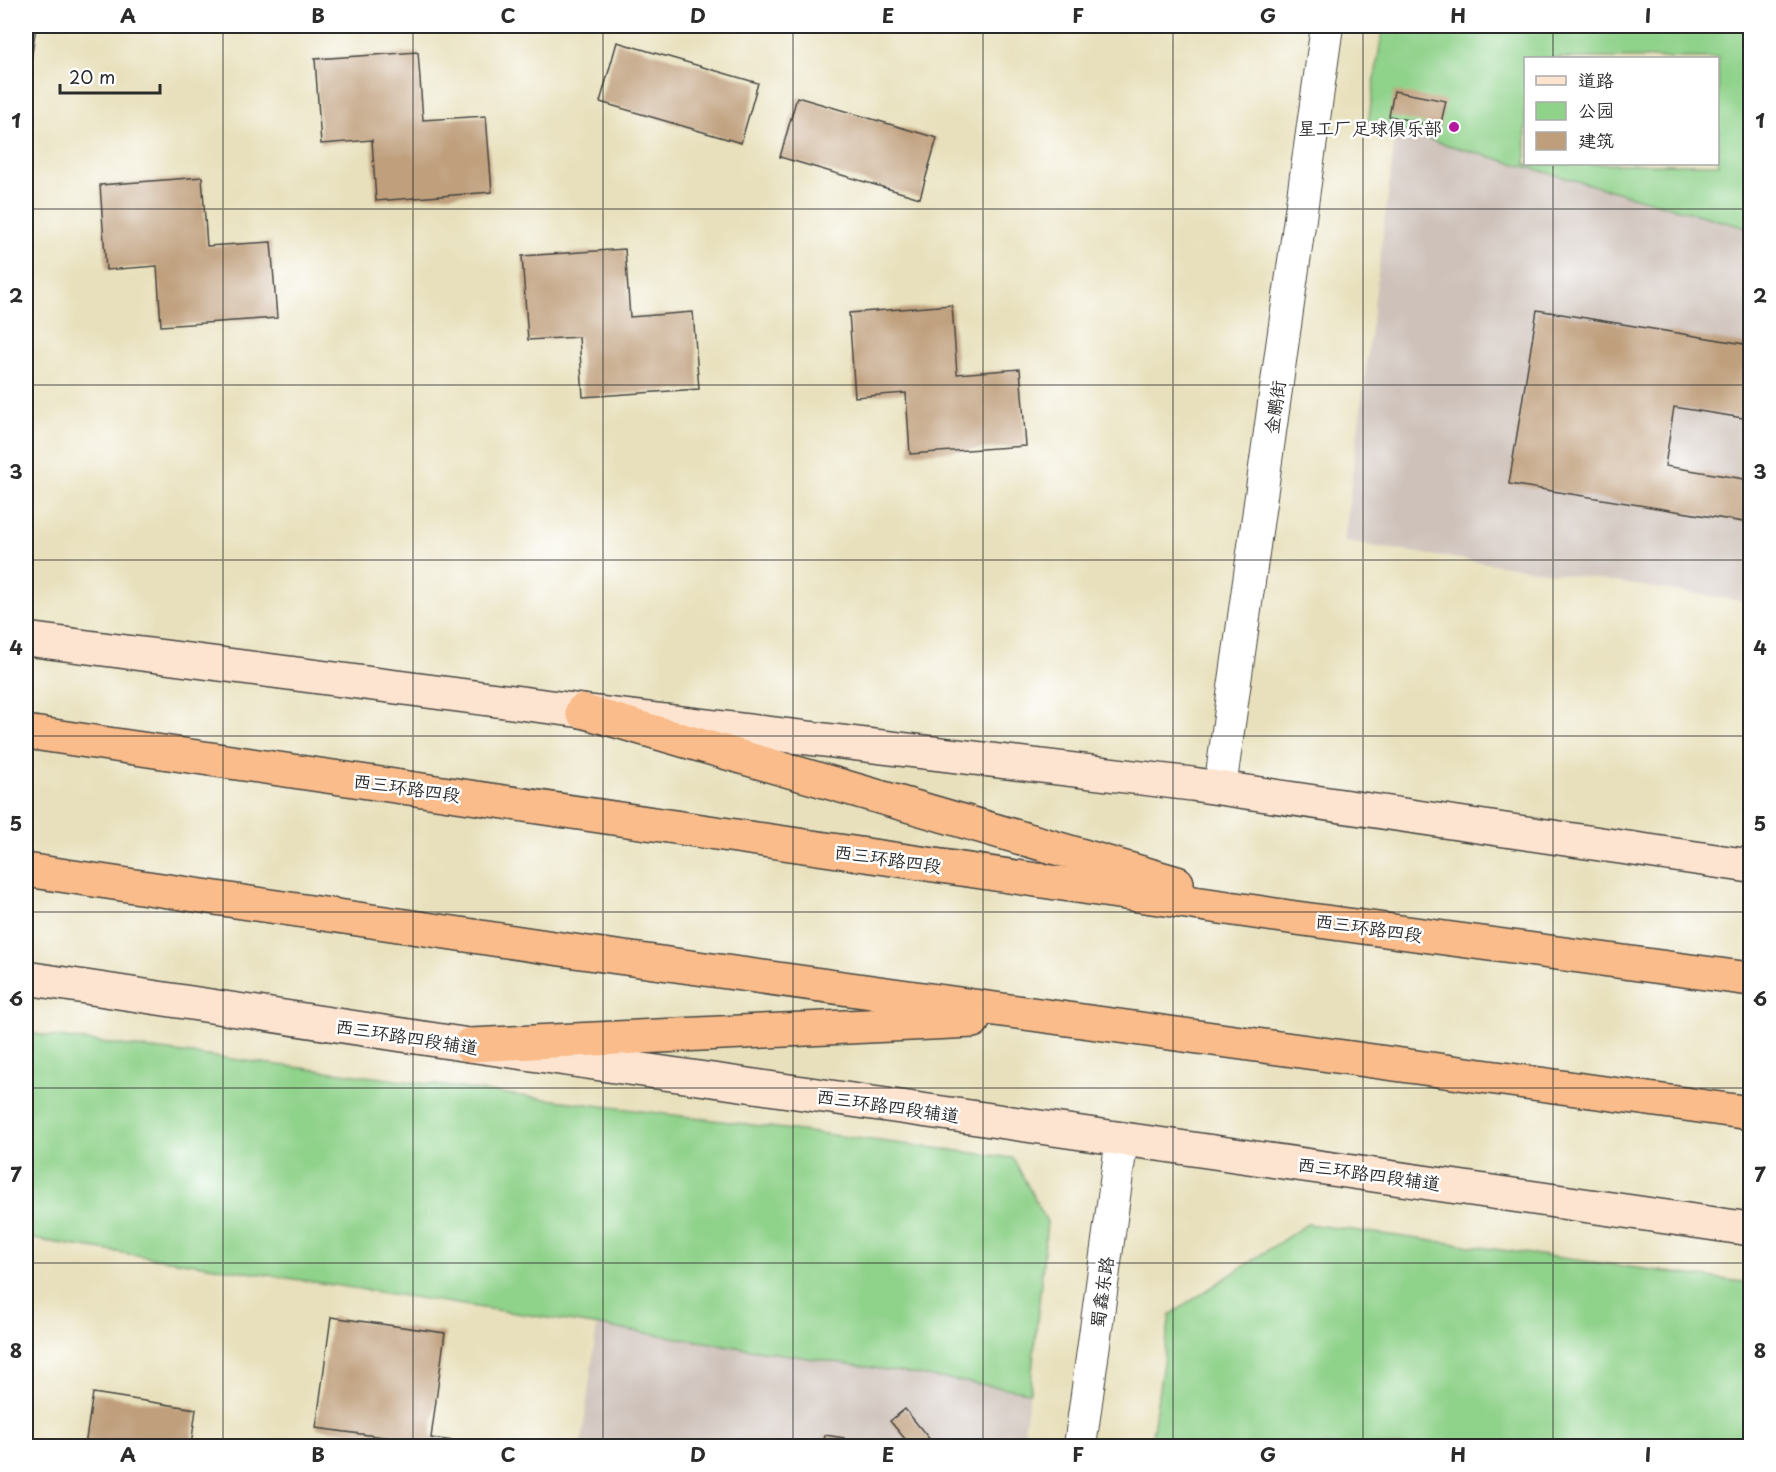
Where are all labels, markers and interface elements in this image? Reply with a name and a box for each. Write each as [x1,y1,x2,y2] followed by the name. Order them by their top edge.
[120,0,136,30] text: A
[311,0,325,30] text: B
[500,0,516,30] text: C
[690,0,706,30] text: D
[882,0,894,30] text: E
[1072,0,1084,30] text: F
[1260,0,1276,30] text: G
[1450,0,1466,30] text: H
[1645,0,1651,30] text: I
[60,57,160,95] scale bar
[1524,57,1719,165] legend
[69,63,115,90] text: 20 m
[1578,66,1614,93] text: 道路
[1578,96,1614,123] text: 公园
[11,105,21,135] text: 1
[1755,105,1765,135] text: 1
[1298,114,1442,141] place label: 星工厂足球俱乐部
[1447,120,1461,134] marker: 星工厂足球俱乐部
[1578,126,1614,153] text: 建筑
[9,280,23,310] text: 2
[1753,280,1767,310] text: 2
[1257,378,1291,436] street label: 金鹏街
[9,456,23,486] text: 3
[1753,456,1767,486] text: 3
[9,632,23,662] text: 4
[1753,632,1767,662] text: 4
[352,766,462,808] street label: 西三环路四段
[10,808,22,838] text: 5
[1754,808,1766,838] text: 5
[833,837,943,879] street label: 西三环路四段
[1314,906,1424,948] street label: 西三环路四段
[9,983,23,1013] text: 6
[1753,983,1767,1013] text: 6
[334,1011,480,1061] street label: 西三环路四段辅道
[815,1082,961,1128] street label: 西三环路四段辅道
[1296,1150,1442,1196] street label: 西三环路四段辅道
[10,1159,22,1189] text: 7
[1754,1159,1766,1189] text: 7
[1083,1254,1119,1330] street label: 蜀鑫东路
[10,1335,22,1365] text: 8
[1754,1335,1766,1365] text: 8
[120,1439,136,1469] text: A
[311,1439,325,1469] text: B
[500,1439,516,1469] text: C
[690,1439,706,1469] text: D
[882,1439,894,1469] text: E
[1072,1439,1084,1469] text: F
[1260,1439,1276,1469] text: G
[1450,1439,1466,1469] text: H
[1645,1439,1651,1469] text: I

